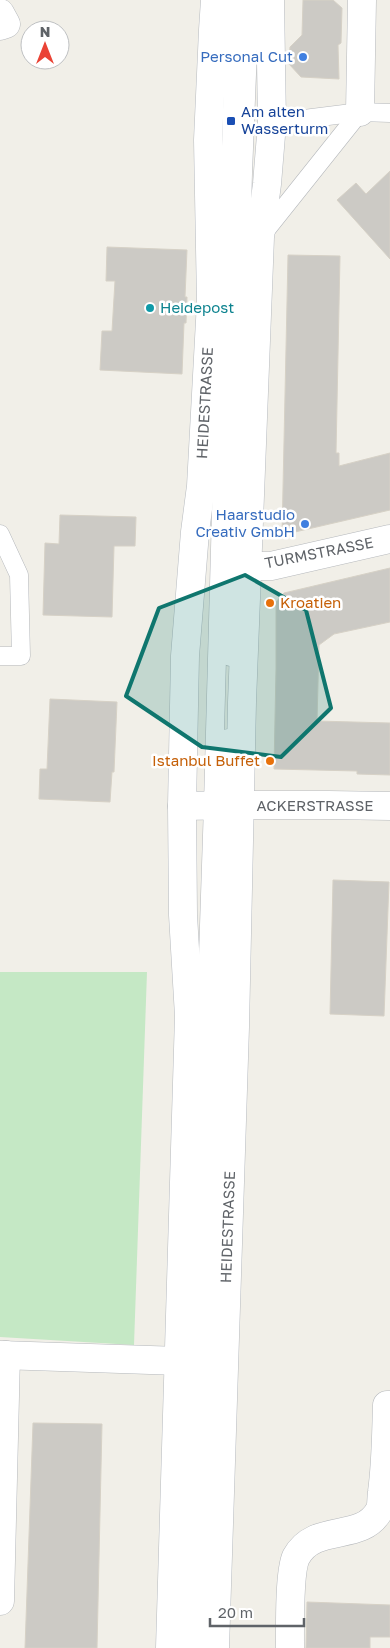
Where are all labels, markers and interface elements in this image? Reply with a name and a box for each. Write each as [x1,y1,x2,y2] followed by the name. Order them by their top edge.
[20,20,70,70] north arrow
[40,23,50,40] text: N
[200,47,293,65] place label: Personal Cut
[297,51,309,63] marker: Personal Cut
[241,102,328,137] place label: Am alten Wasserturm
[225,115,237,127] marker: Am alten Wasserturm
[160,298,234,316] place label: Heidepost
[144,302,156,314] marker: Heidepost
[192,346,216,459] street label: HEIDESTRASSE
[195,505,295,540] place label: Haarstudio Creativ GmbH
[299,518,311,530] marker: Haarstudio Creativ GmbH
[263,533,375,571] street label: TURMSTRASSE
[280,593,341,611] place label: Kroatien
[264,597,276,609] marker: Kroatien
[152,751,260,769] place label: Istanbul Buffet
[264,755,276,767] marker: Istanbul Buffet
[257,796,373,814] street label: ACKERSTRASSE
[216,1171,238,1283] street label: HEIDESTRASSE
[210,1596,304,1628] scale bar
[218,1603,253,1621] text: 20 m

